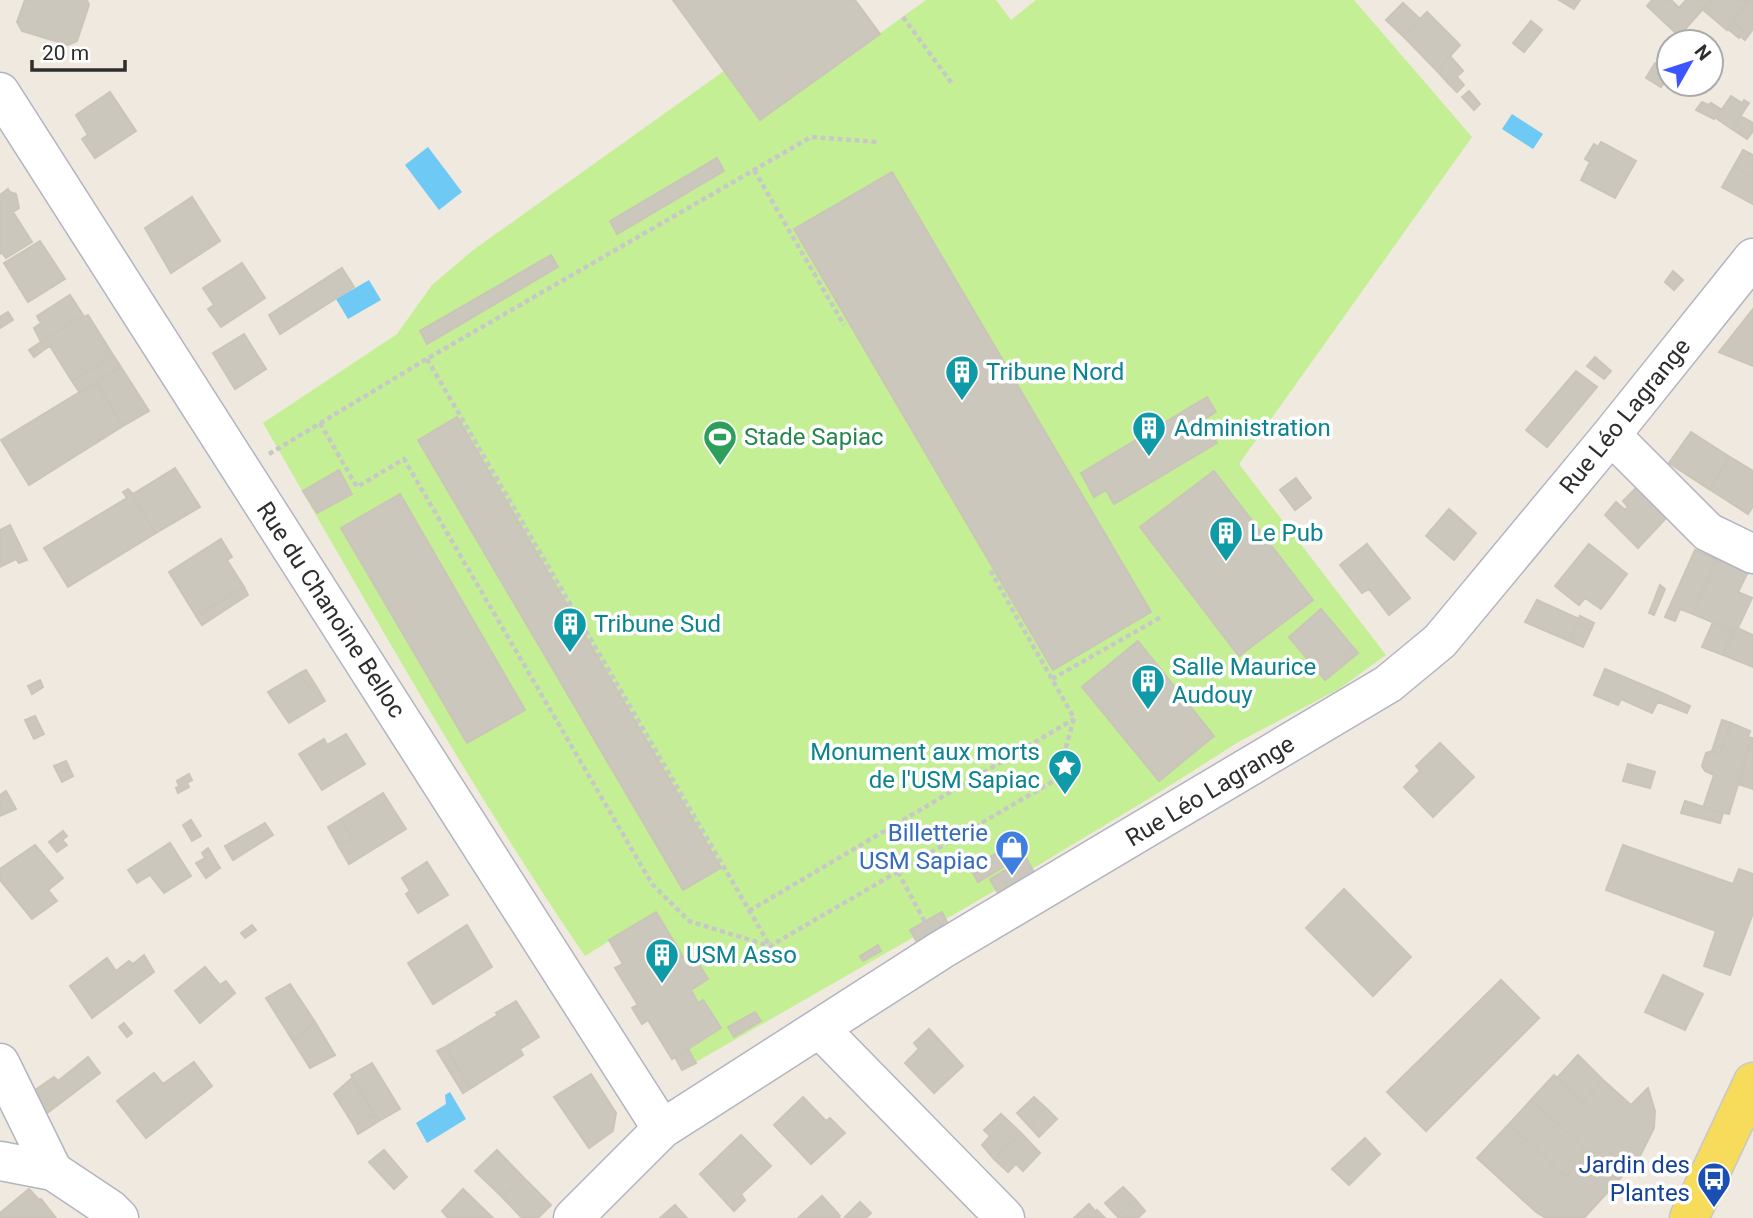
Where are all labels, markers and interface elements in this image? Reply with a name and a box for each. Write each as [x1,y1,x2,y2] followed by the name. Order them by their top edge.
[32,28,124,72] scale bar
[1655,28,1725,98] north arrow
[1690,40,1716,65] text: N
[42,41,89,65] text: 20 m
[1554,333,1696,499] street label: Rue Léo Lagrange
[943,353,981,402] building icon: Tribune Nord
[986,358,1124,386] place label: Tribune Nord
[1130,409,1168,458] building icon: Administration
[1174,414,1331,442] place label: Administration
[701,418,739,467] sports icon: Stade Sapiac
[744,423,884,451] place label: Stade Sapiac
[251,497,411,723] street label: Rue du Chanoine Belloc
[1207,514,1245,563] building icon: Le Pub
[1250,519,1323,547] place label: Le Pub
[551,605,589,654] building icon: Tribune Sud
[594,610,721,638] place label: Tribune Sud
[1172,653,1316,709] place label: Salle Maurice Audouy
[1129,662,1167,711] building icon: Salle Maurice Audouy
[1121,730,1299,852] street label: Rue Léo Lagrange
[810,738,1040,794] place label: Monument aux morts de l'USM Sapiac
[1046,747,1084,796] place icon: Monument aux morts de l'USM Sapiac
[859,819,988,875] place label: Billetterie USM Sapiac
[993,828,1031,877] shop icon: Billetterie USM Sapiac
[643,936,681,985] building icon: USM Asso
[686,941,797,969] place label: USM Asso
[1579,1151,1690,1207] place label: Jardin des Plantes
[1695,1160,1733,1209] bus stop icon: Jardin des Plantes

